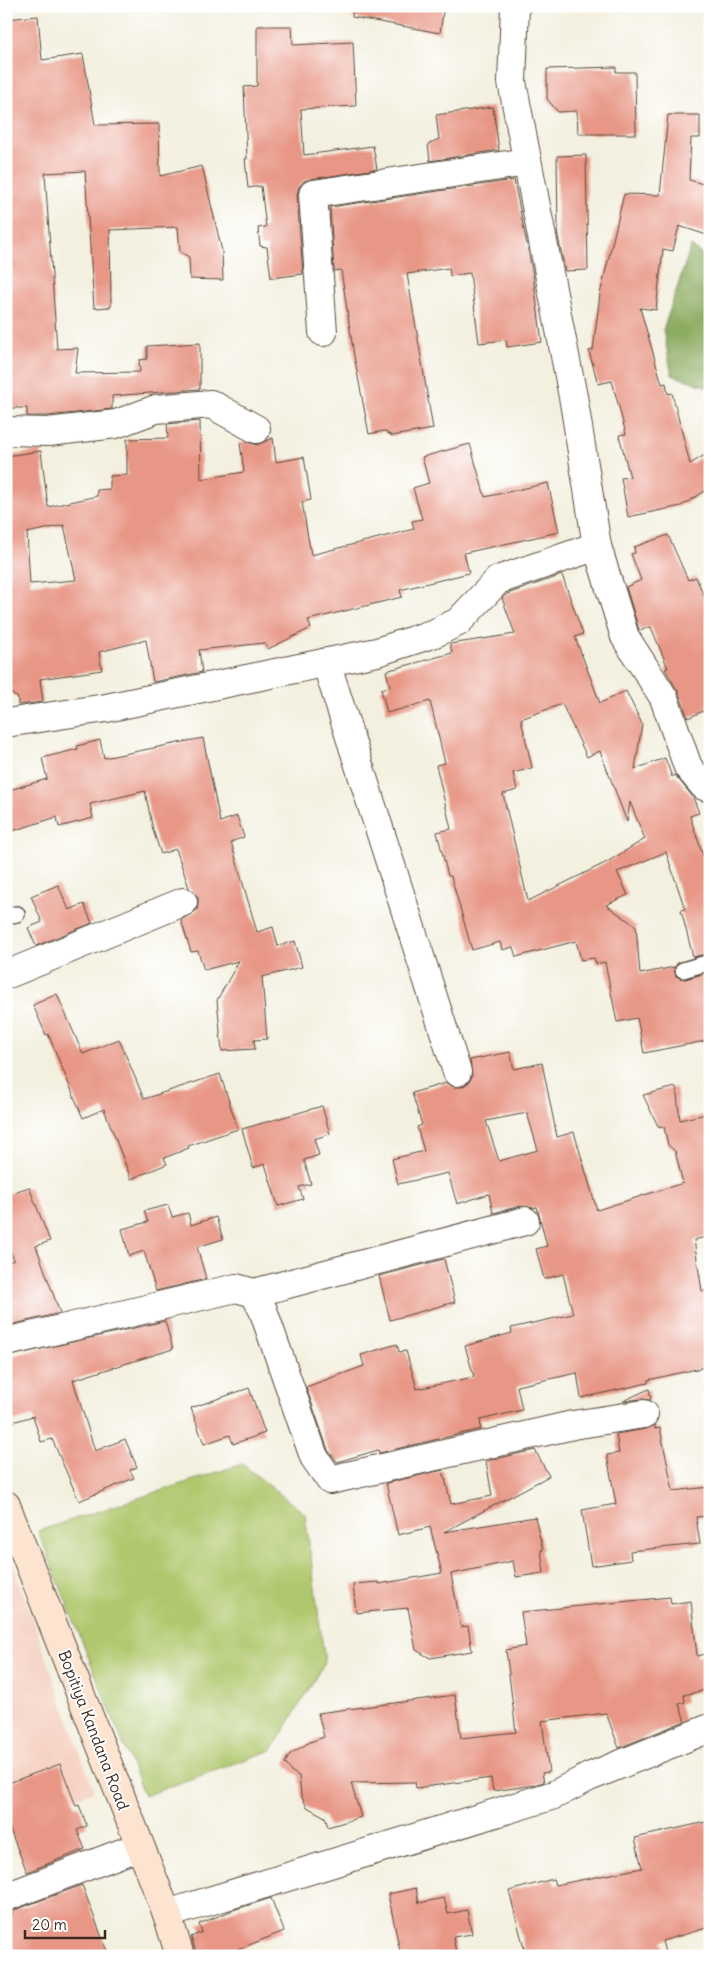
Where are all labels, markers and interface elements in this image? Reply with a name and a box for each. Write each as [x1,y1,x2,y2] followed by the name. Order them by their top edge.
[54,1647,134,1813] street label: Bopitiya Kandana Road
[25,1907,105,1939] scale bar
[32,1915,67,1934] text: 20 m

